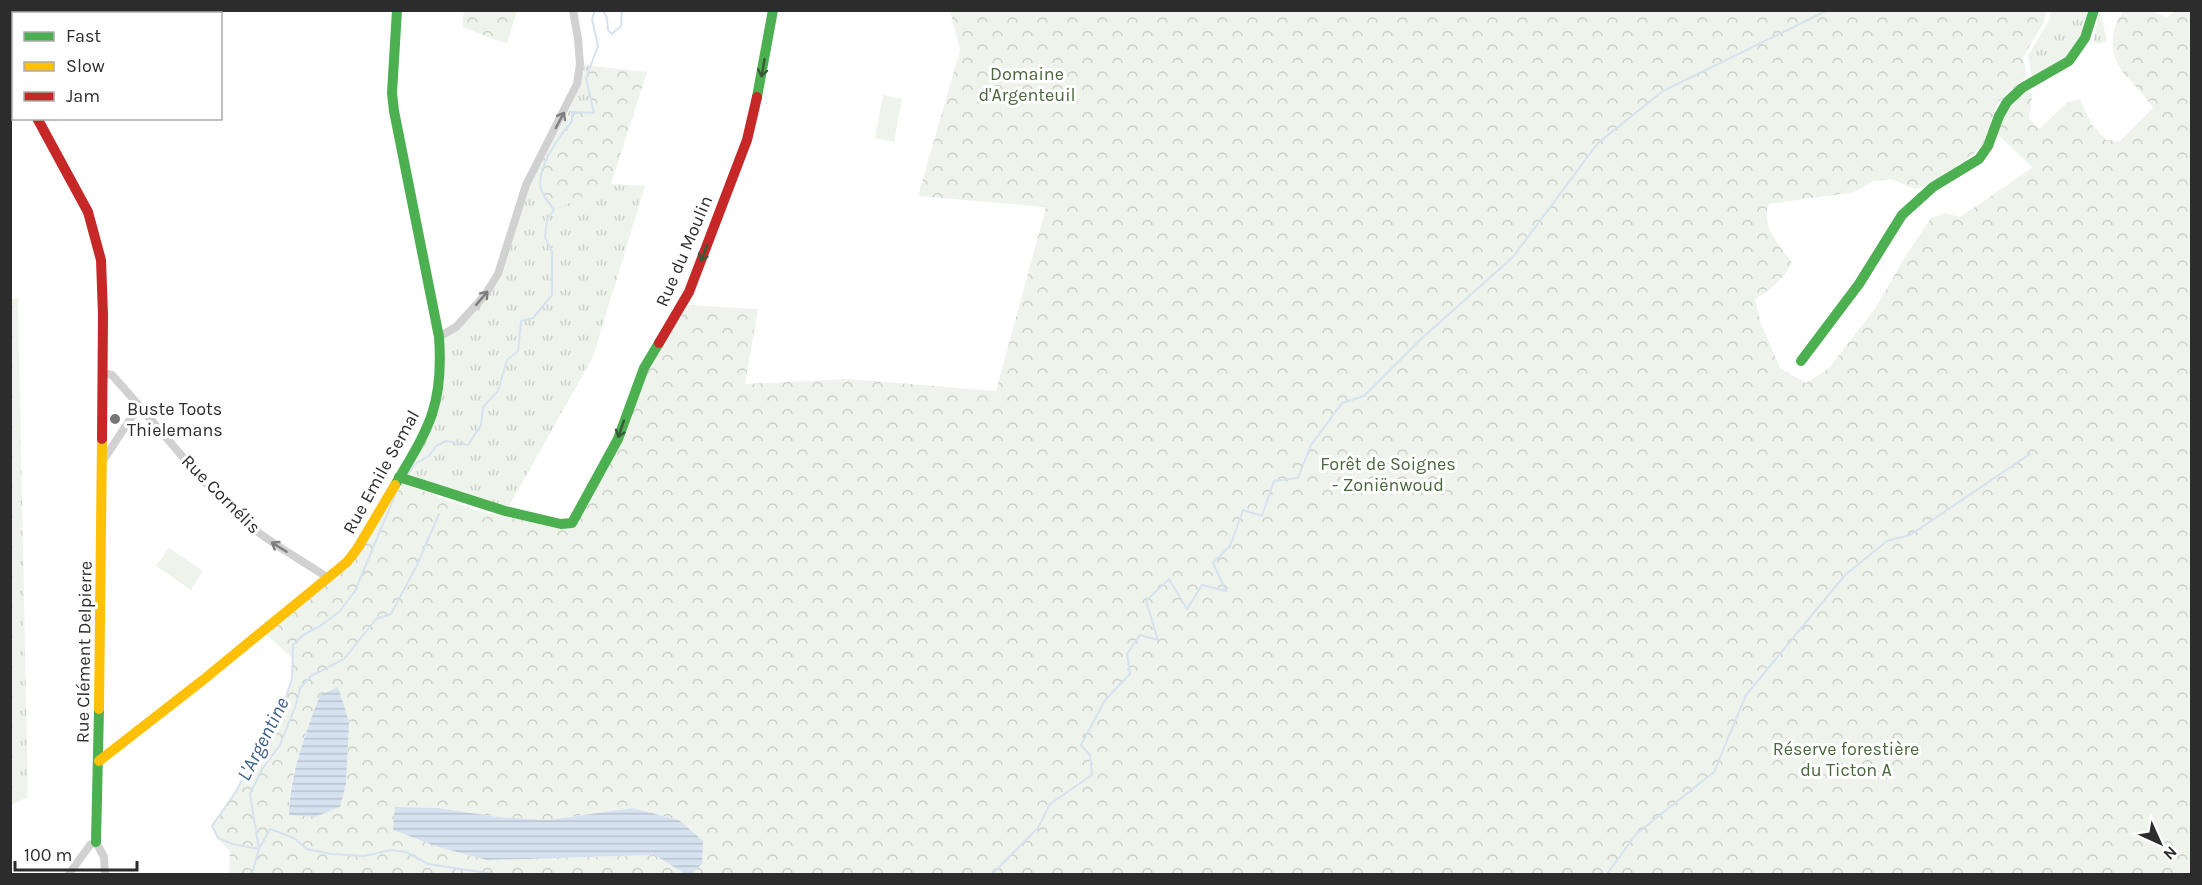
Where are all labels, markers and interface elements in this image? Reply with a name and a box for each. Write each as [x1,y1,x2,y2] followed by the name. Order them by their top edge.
[12,12,222,120] legend
[66,25,101,47] text: Fast
[66,55,105,77] text: Slow
[757,58,768,77] one-way arrow
[978,63,1076,106] park label: Domaine d'Argenteuil
[66,85,100,107] text: Jam
[554,112,566,130] one-way arrow
[651,192,717,310] street label: Rue du Moulin
[697,243,708,262] one-way arrow
[475,290,488,306] one-way arrow
[127,398,223,441] place label: Buste Toots Thielemans
[338,406,424,538] street label: Rue Emile Semal
[108,412,122,426] marker: Buste Toots Thielemans
[615,419,626,438] one-way arrow
[177,450,265,538] street label: Rue Cornélis
[1320,453,1456,496] park label: Forêt de Soignes - Zoniënwoud
[271,540,288,552] one-way arrow
[71,561,97,743] street label: Rue Clément Delpierre
[232,694,294,784] water label: L'Argentine
[1773,738,1919,781] park label: Réserve forestière du Ticton A
[2130,813,2190,873] north arrow
[15,834,136,872] scale bar
[2159,842,2181,864] text: N
[24,844,72,866] text: 100 m

